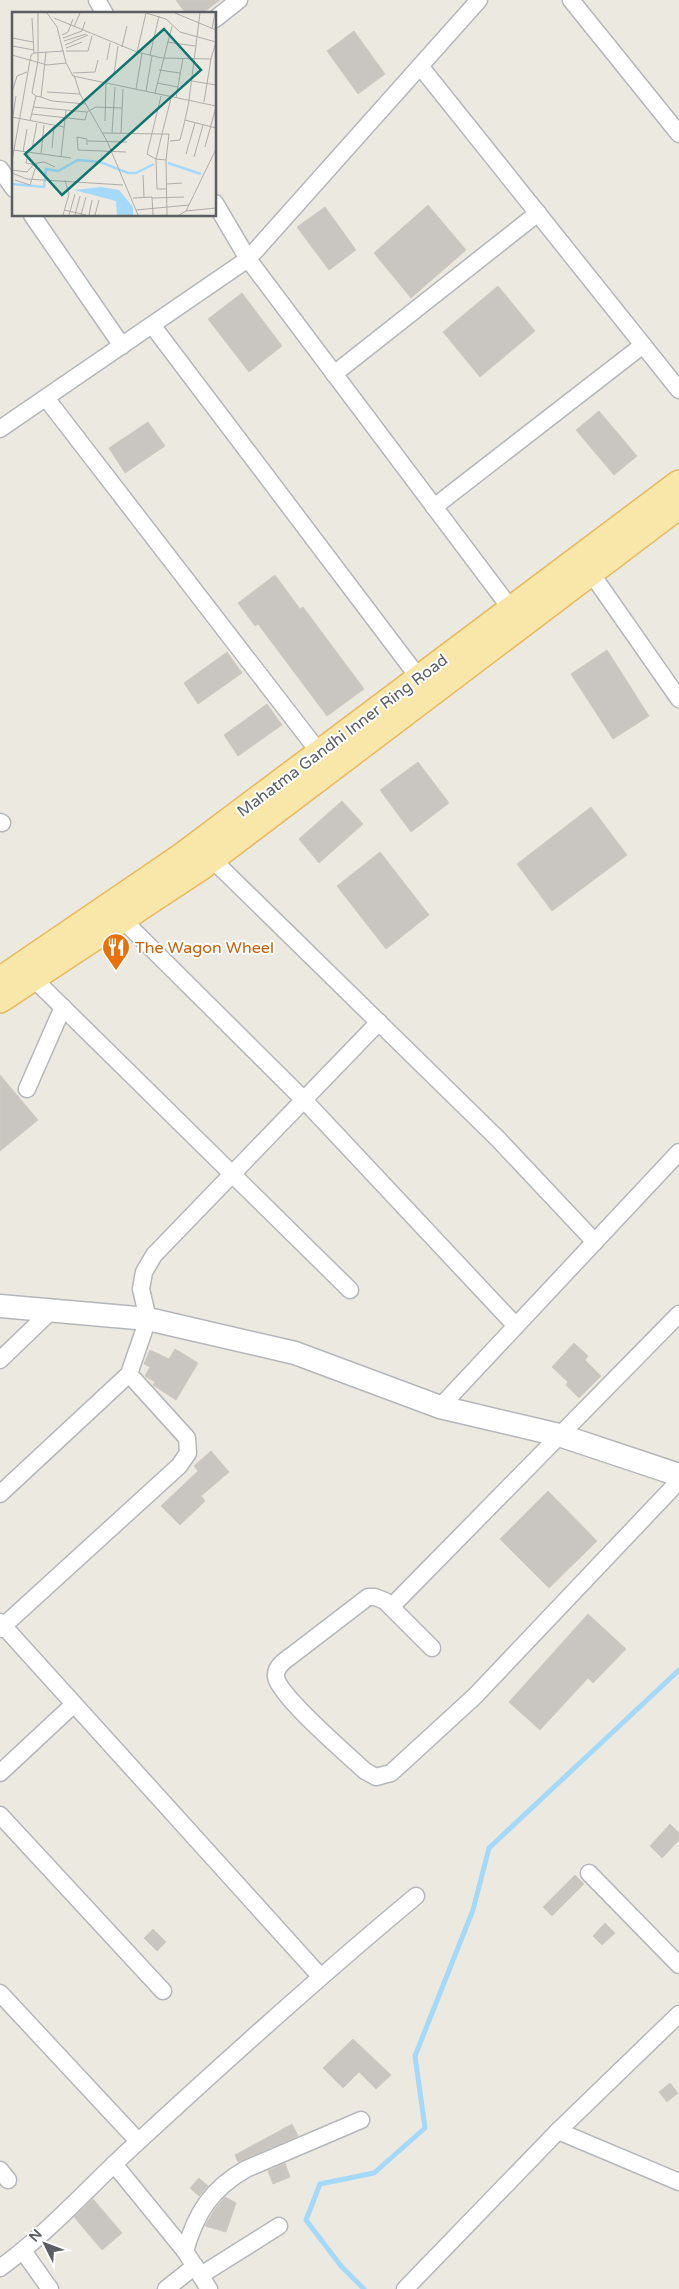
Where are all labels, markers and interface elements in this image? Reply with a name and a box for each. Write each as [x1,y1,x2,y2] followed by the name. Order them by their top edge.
[12,12,216,216] inset map
[233,650,452,822] street label: Mahatma Gandhi Inner Ring Road
[101,932,131,971] restaurant icon: The Wagon Wheel
[135,938,274,958] place label: The Wagon Wheel
[20,2219,70,2269] north arrow
[26,2226,46,2246] text: N

